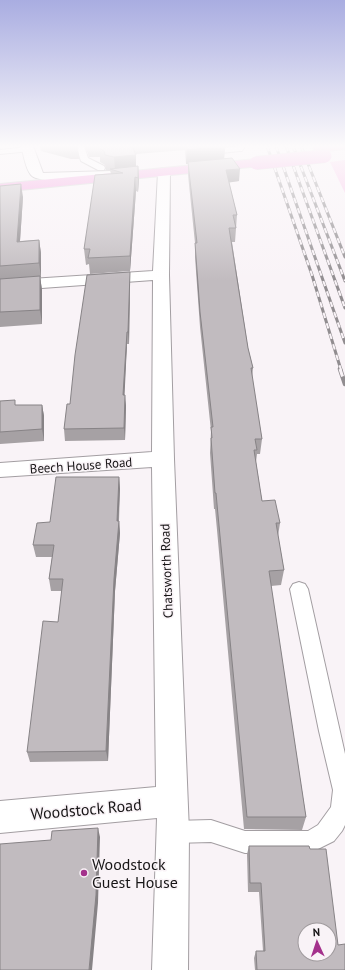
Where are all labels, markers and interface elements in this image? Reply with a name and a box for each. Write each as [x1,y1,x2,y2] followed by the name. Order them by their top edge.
[29,453,133,478] street label: Beech House Road
[156,523,177,619] street label: Chatsworth Road
[30,794,142,824] street label: Woodstock Road
[92,854,178,892] place label: Woodstock Guest House
[79,868,89,878] marker: Woodstock Guest House
[297,922,337,962] north arrow
[312,925,320,939] text: N

